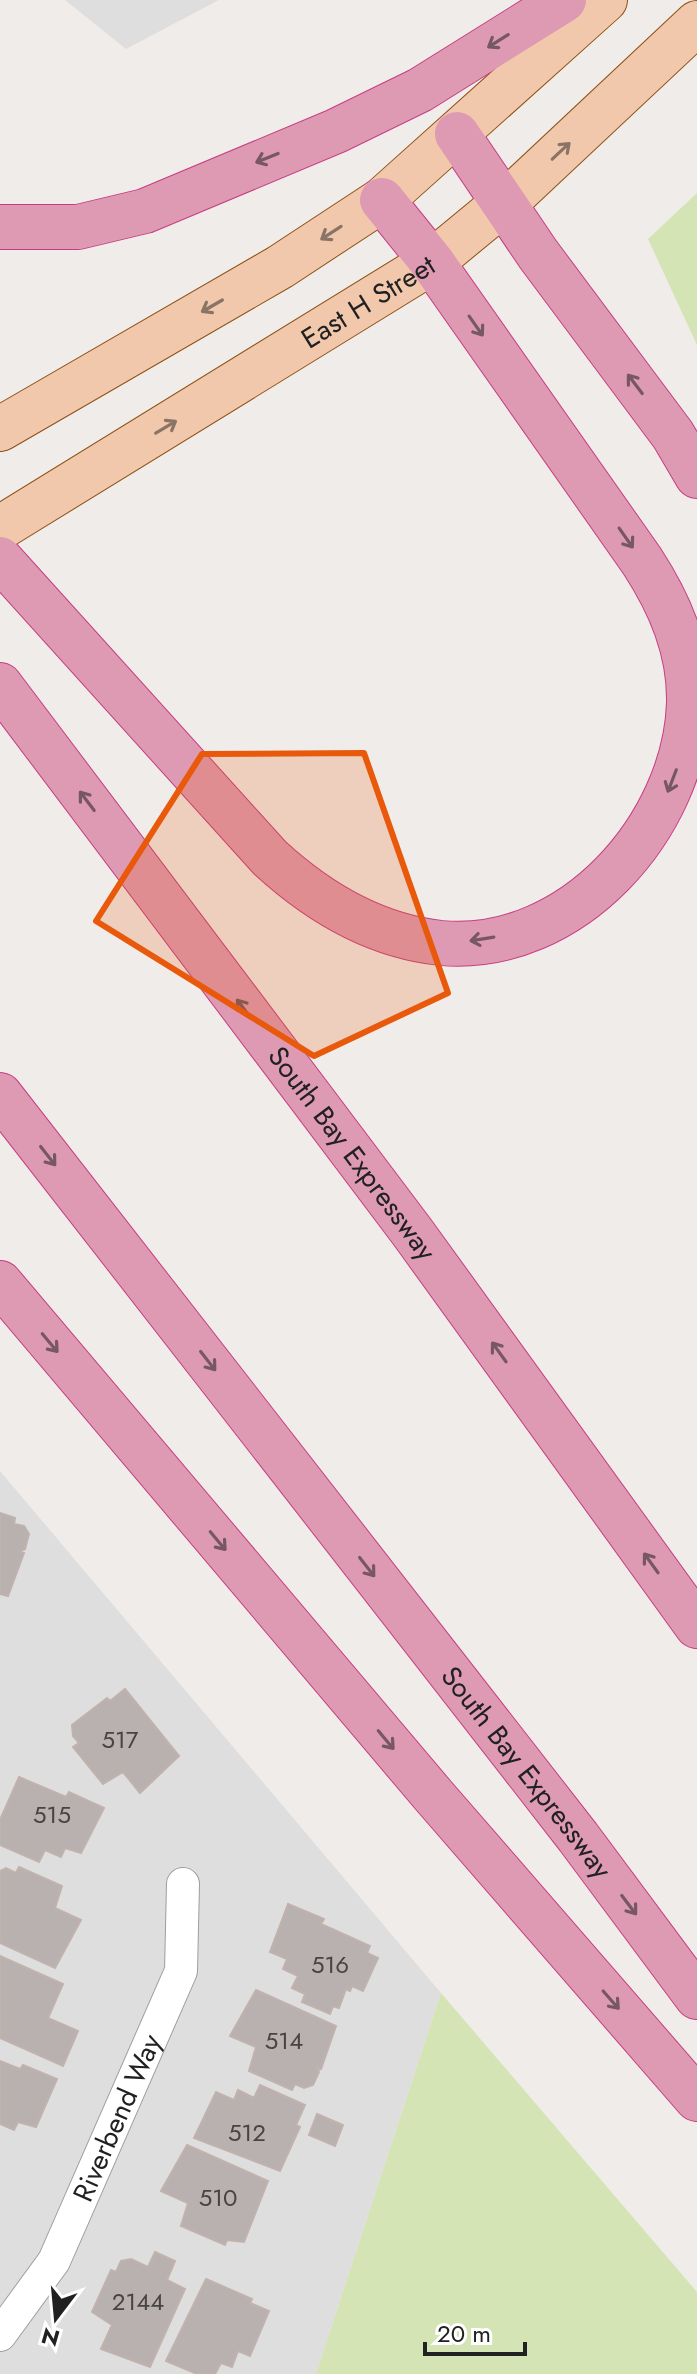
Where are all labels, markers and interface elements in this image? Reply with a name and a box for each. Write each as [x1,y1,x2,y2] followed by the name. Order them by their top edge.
[487,34,510,50] one-way arrow
[551,141,571,160] one-way arrow
[255,152,280,166] one-way arrow
[320,226,343,242] one-way arrow
[293,244,443,358] street label: East H Street
[201,298,224,314] one-way arrow
[468,314,484,336] one-way arrow
[627,374,644,395] one-way arrow
[154,419,177,435] one-way arrow
[618,527,634,549] one-way arrow
[664,768,678,793] one-way arrow
[79,791,96,812] one-way arrow
[470,932,495,947] one-way arrow
[235,998,252,1020] one-way arrow
[258,1037,447,1269] street label: South Bay Expressway
[39,1145,57,1166] one-way arrow
[41,1332,59,1353] one-way arrow
[491,1342,507,1364] one-way arrow
[199,1350,216,1371] one-way arrow
[209,1531,227,1551] one-way arrow
[643,1553,660,1574] one-way arrow
[359,1555,376,1577] one-way arrow
[432,1657,623,1887] street label: South Bay Expressway
[102,1722,139,1757] house number: 517
[377,1729,395,1750] one-way arrow
[33,1797,71,1832] house number: 515
[621,1894,637,1916] one-way arrow
[311,1947,349,1982] house number: 516
[602,1990,620,2010] one-way arrow
[265,2023,303,2058] house number: 514
[62,2027,172,2208] street label: Riverbend Way
[228,2115,266,2150] house number: 512
[199,2180,237,2215] house number: 510
[16,2278,96,2358] north arrow
[112,2284,164,2319] house number: 2144
[425,2306,525,2356] scale bar
[437,2316,491,2351] text: 20 m
[38,2319,63,2355] text: N

